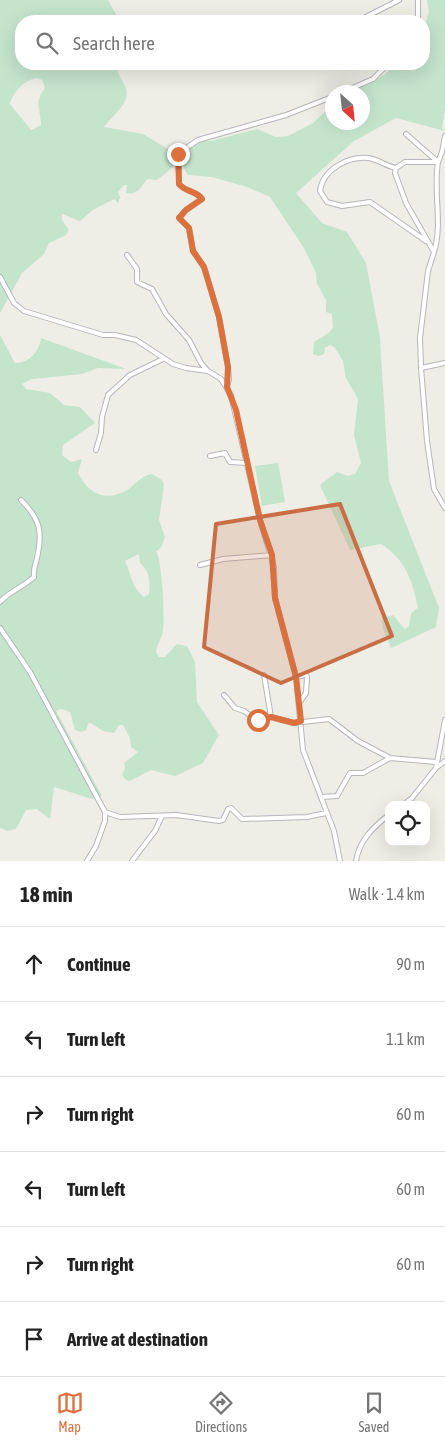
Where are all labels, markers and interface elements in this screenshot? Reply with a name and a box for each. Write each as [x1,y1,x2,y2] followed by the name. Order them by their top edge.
[15,15,430,70] search box
[33,29,61,57] icon: search
[73,32,155,54] text: Search here
[325,85,370,130] north arrow
[167,143,190,166] route end
[247,709,270,732] route start
[385,801,430,846] map controls
[385,801,430,846] button: locate
[20,882,73,906] text: 18 min
[349,885,425,903] text: Walk · 1.4 km
[20,950,48,978] icon: ahead
[67,953,131,975] text: Continue
[396,955,425,973] text: 90 m
[20,1025,48,1053] icon: left
[67,1028,125,1050] text: Turn left
[386,1030,425,1048] text: 1.1 km
[20,1100,48,1128] icon: right
[67,1103,134,1125] text: Turn right
[396,1105,425,1123] text: 60 m
[20,1175,48,1203] icon: left
[67,1178,125,1200] text: Turn left
[396,1180,425,1198] text: 60 m
[20,1250,48,1278] icon: right
[67,1253,134,1275] text: Turn right
[396,1255,425,1273] text: 60 m
[20,1325,48,1353] icon: arrive
[67,1328,208,1350] text: Arrive at destination
[56,1389,84,1435] tab: Map
[195,1389,247,1435] tab: Directions
[358,1389,389,1435] tab: Saved

